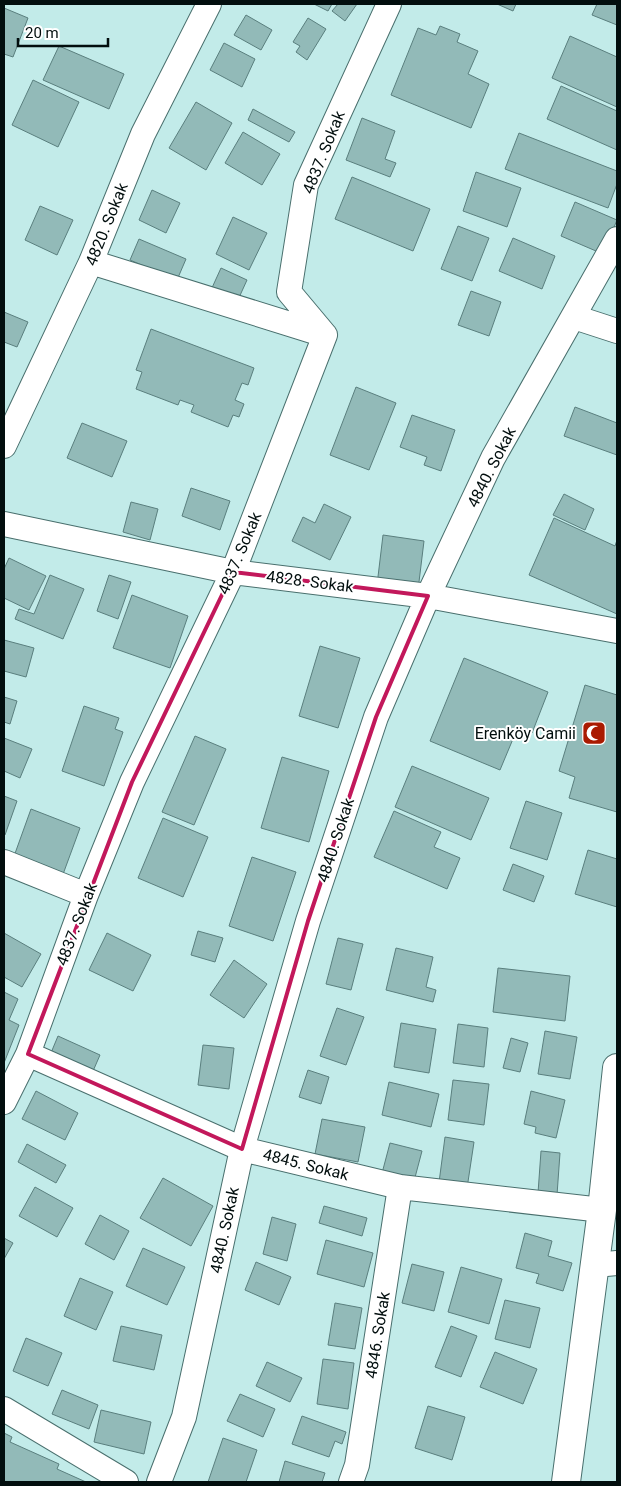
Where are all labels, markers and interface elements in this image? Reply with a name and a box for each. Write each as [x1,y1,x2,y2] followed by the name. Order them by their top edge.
[18,15,108,47] scale bar
[25,24,59,42] text: 20 m
[298,107,349,196] street label: 4837. Sokak
[81,179,132,268] street label: 4820. Sokak
[463,423,520,511] street label: 4840. Sokak
[214,508,266,597] street label: 4837. Sokak
[265,567,356,596] street label: 4828. Sokak
[581,720,607,746] mosque icon: Erenköy Camii
[475,724,576,743] place label: Erenköy Camii
[313,795,358,885] street label: 4840. Sokak
[52,879,101,969] street label: 4837. Sokak
[261,1145,352,1185] street label: 4845. Sokak
[206,1184,243,1275] street label: 4840. Sokak
[361,1289,394,1380] street label: 4846. Sokak

